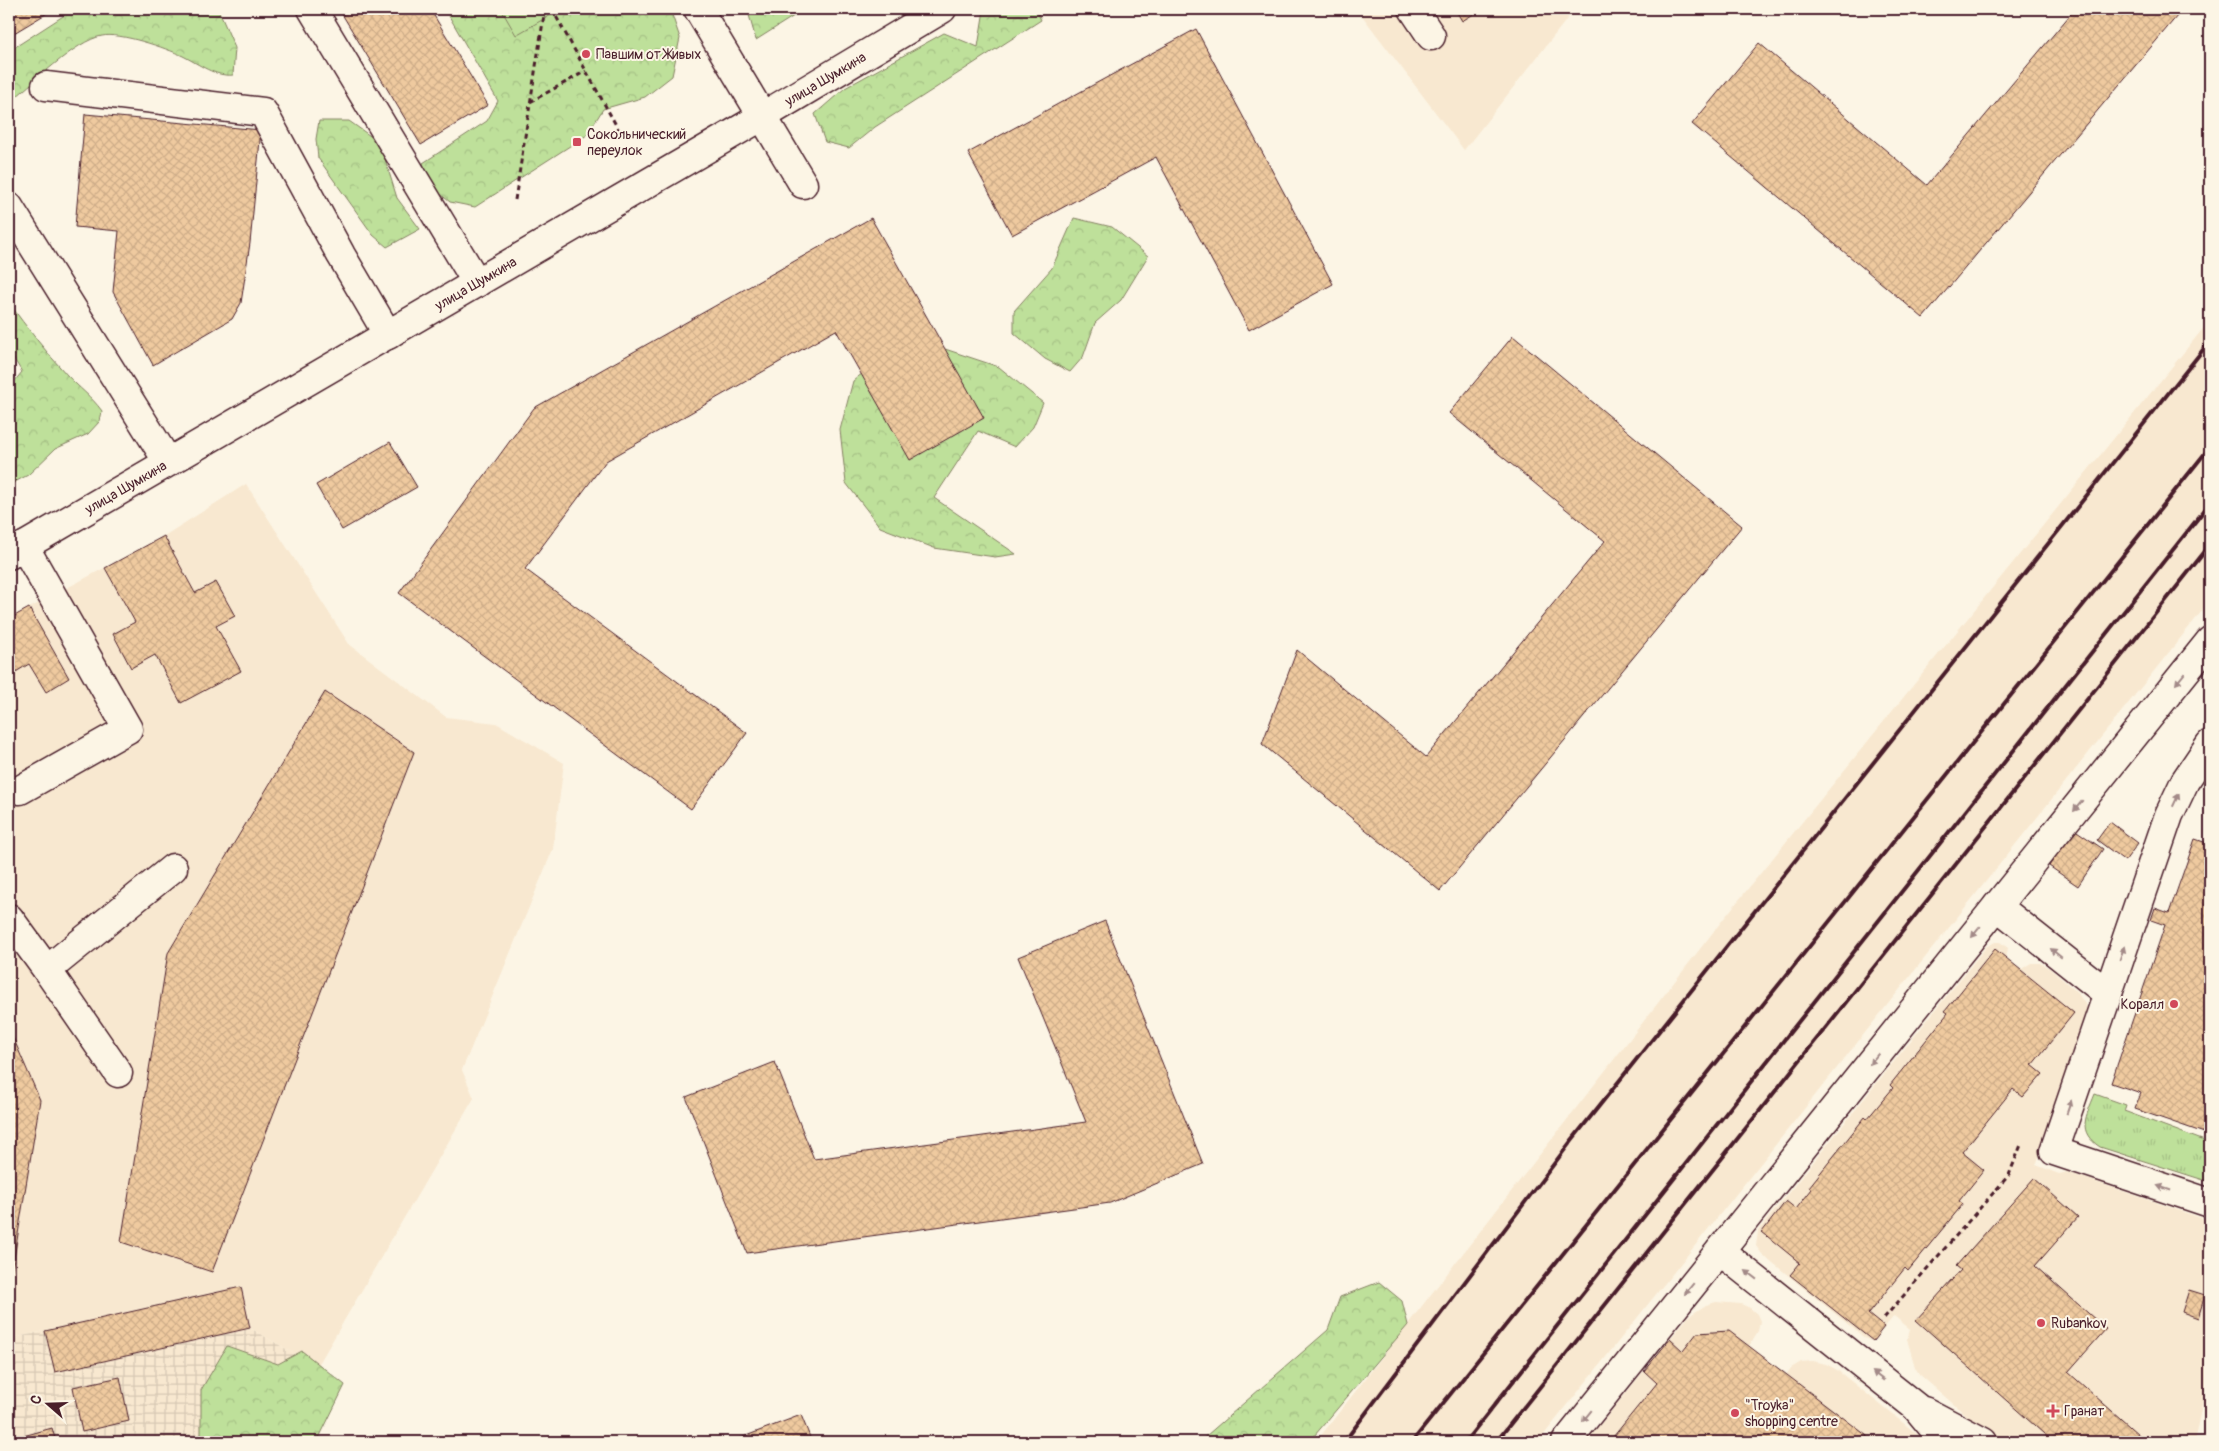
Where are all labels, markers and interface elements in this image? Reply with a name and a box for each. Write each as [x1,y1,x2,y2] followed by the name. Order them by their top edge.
[596,46,701,63] place label: Павшим от Живых
[580,48,592,60] marker: Павшим от Живых
[781,48,869,110] street label: улица Шумкина
[587,126,686,159] place label: Сокольнический переулок
[571,136,583,148] marker: Сокольнический переулок
[431,253,520,314] street label: улица Шумкина
[81,457,170,518] street label: улица Шумкина
[2174,672,2185,685] one-way arrow
[2172,793,2180,807] one-way arrow
[2072,799,2083,812] one-way arrow
[1970,925,1981,938] one-way arrow
[2118,945,2126,960] one-way arrow
[2050,948,2063,959] one-way arrow
[2121,996,2164,1013] place label: Коралл
[2168,998,2180,1010] marker: Коралл
[1869,1052,1880,1065] one-way arrow
[2065,1099,2073,1114] one-way arrow
[2156,1184,2171,1192] one-way arrow
[1744,1270,1757,1281] one-way arrow
[1684,1282,1695,1295] one-way arrow
[2051,1315,2107,1332] place label: Rubankov
[2035,1317,2047,1329] marker: Rubankov
[1872,1371,1885,1382] one-way arrow
[22,1378,72,1428] north arrow
[27,1392,46,1407] text: С
[1745,1397,1838,1430] place label: "Troyka" shopping centre
[2064,1403,2104,1420] place label: Гранат
[2046,1404,2060,1418] marker: Гранат
[1729,1407,1741,1419] marker: "Troyka" shopping centre
[1582,1409,1593,1422] one-way arrow

